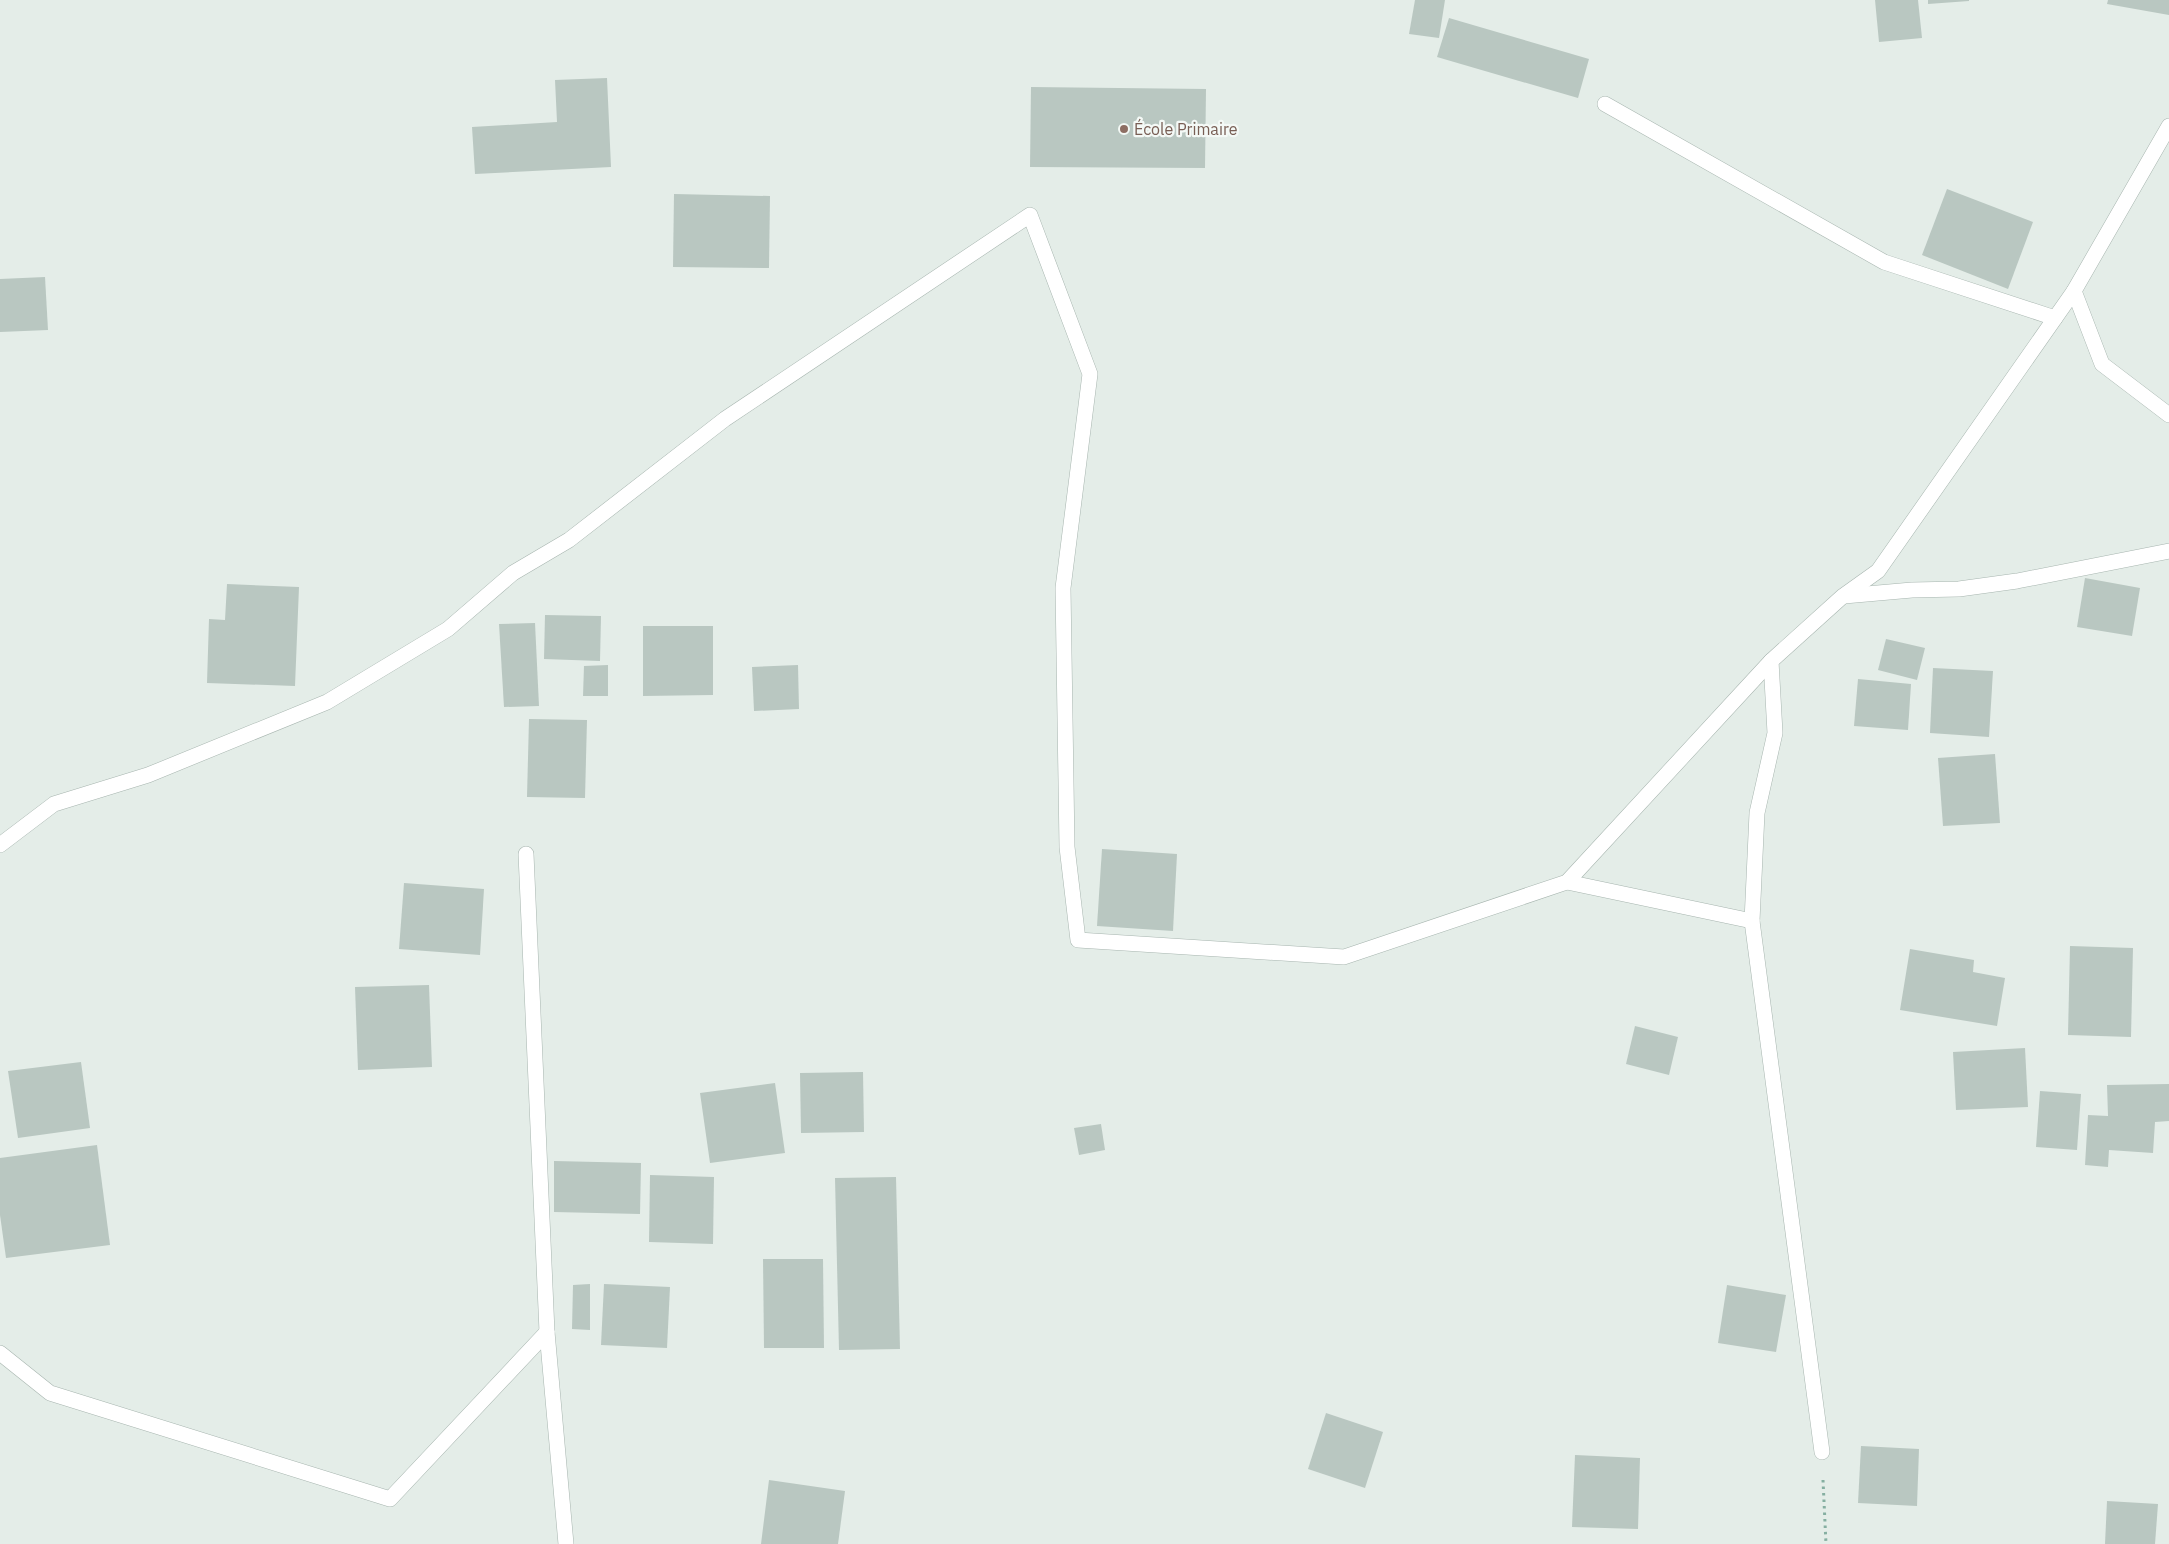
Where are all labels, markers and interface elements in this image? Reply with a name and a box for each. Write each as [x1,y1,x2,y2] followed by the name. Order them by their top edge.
[1134,118,1238,139] place label: École Primaire
[1118,123,1130,135] marker: École Primaire

